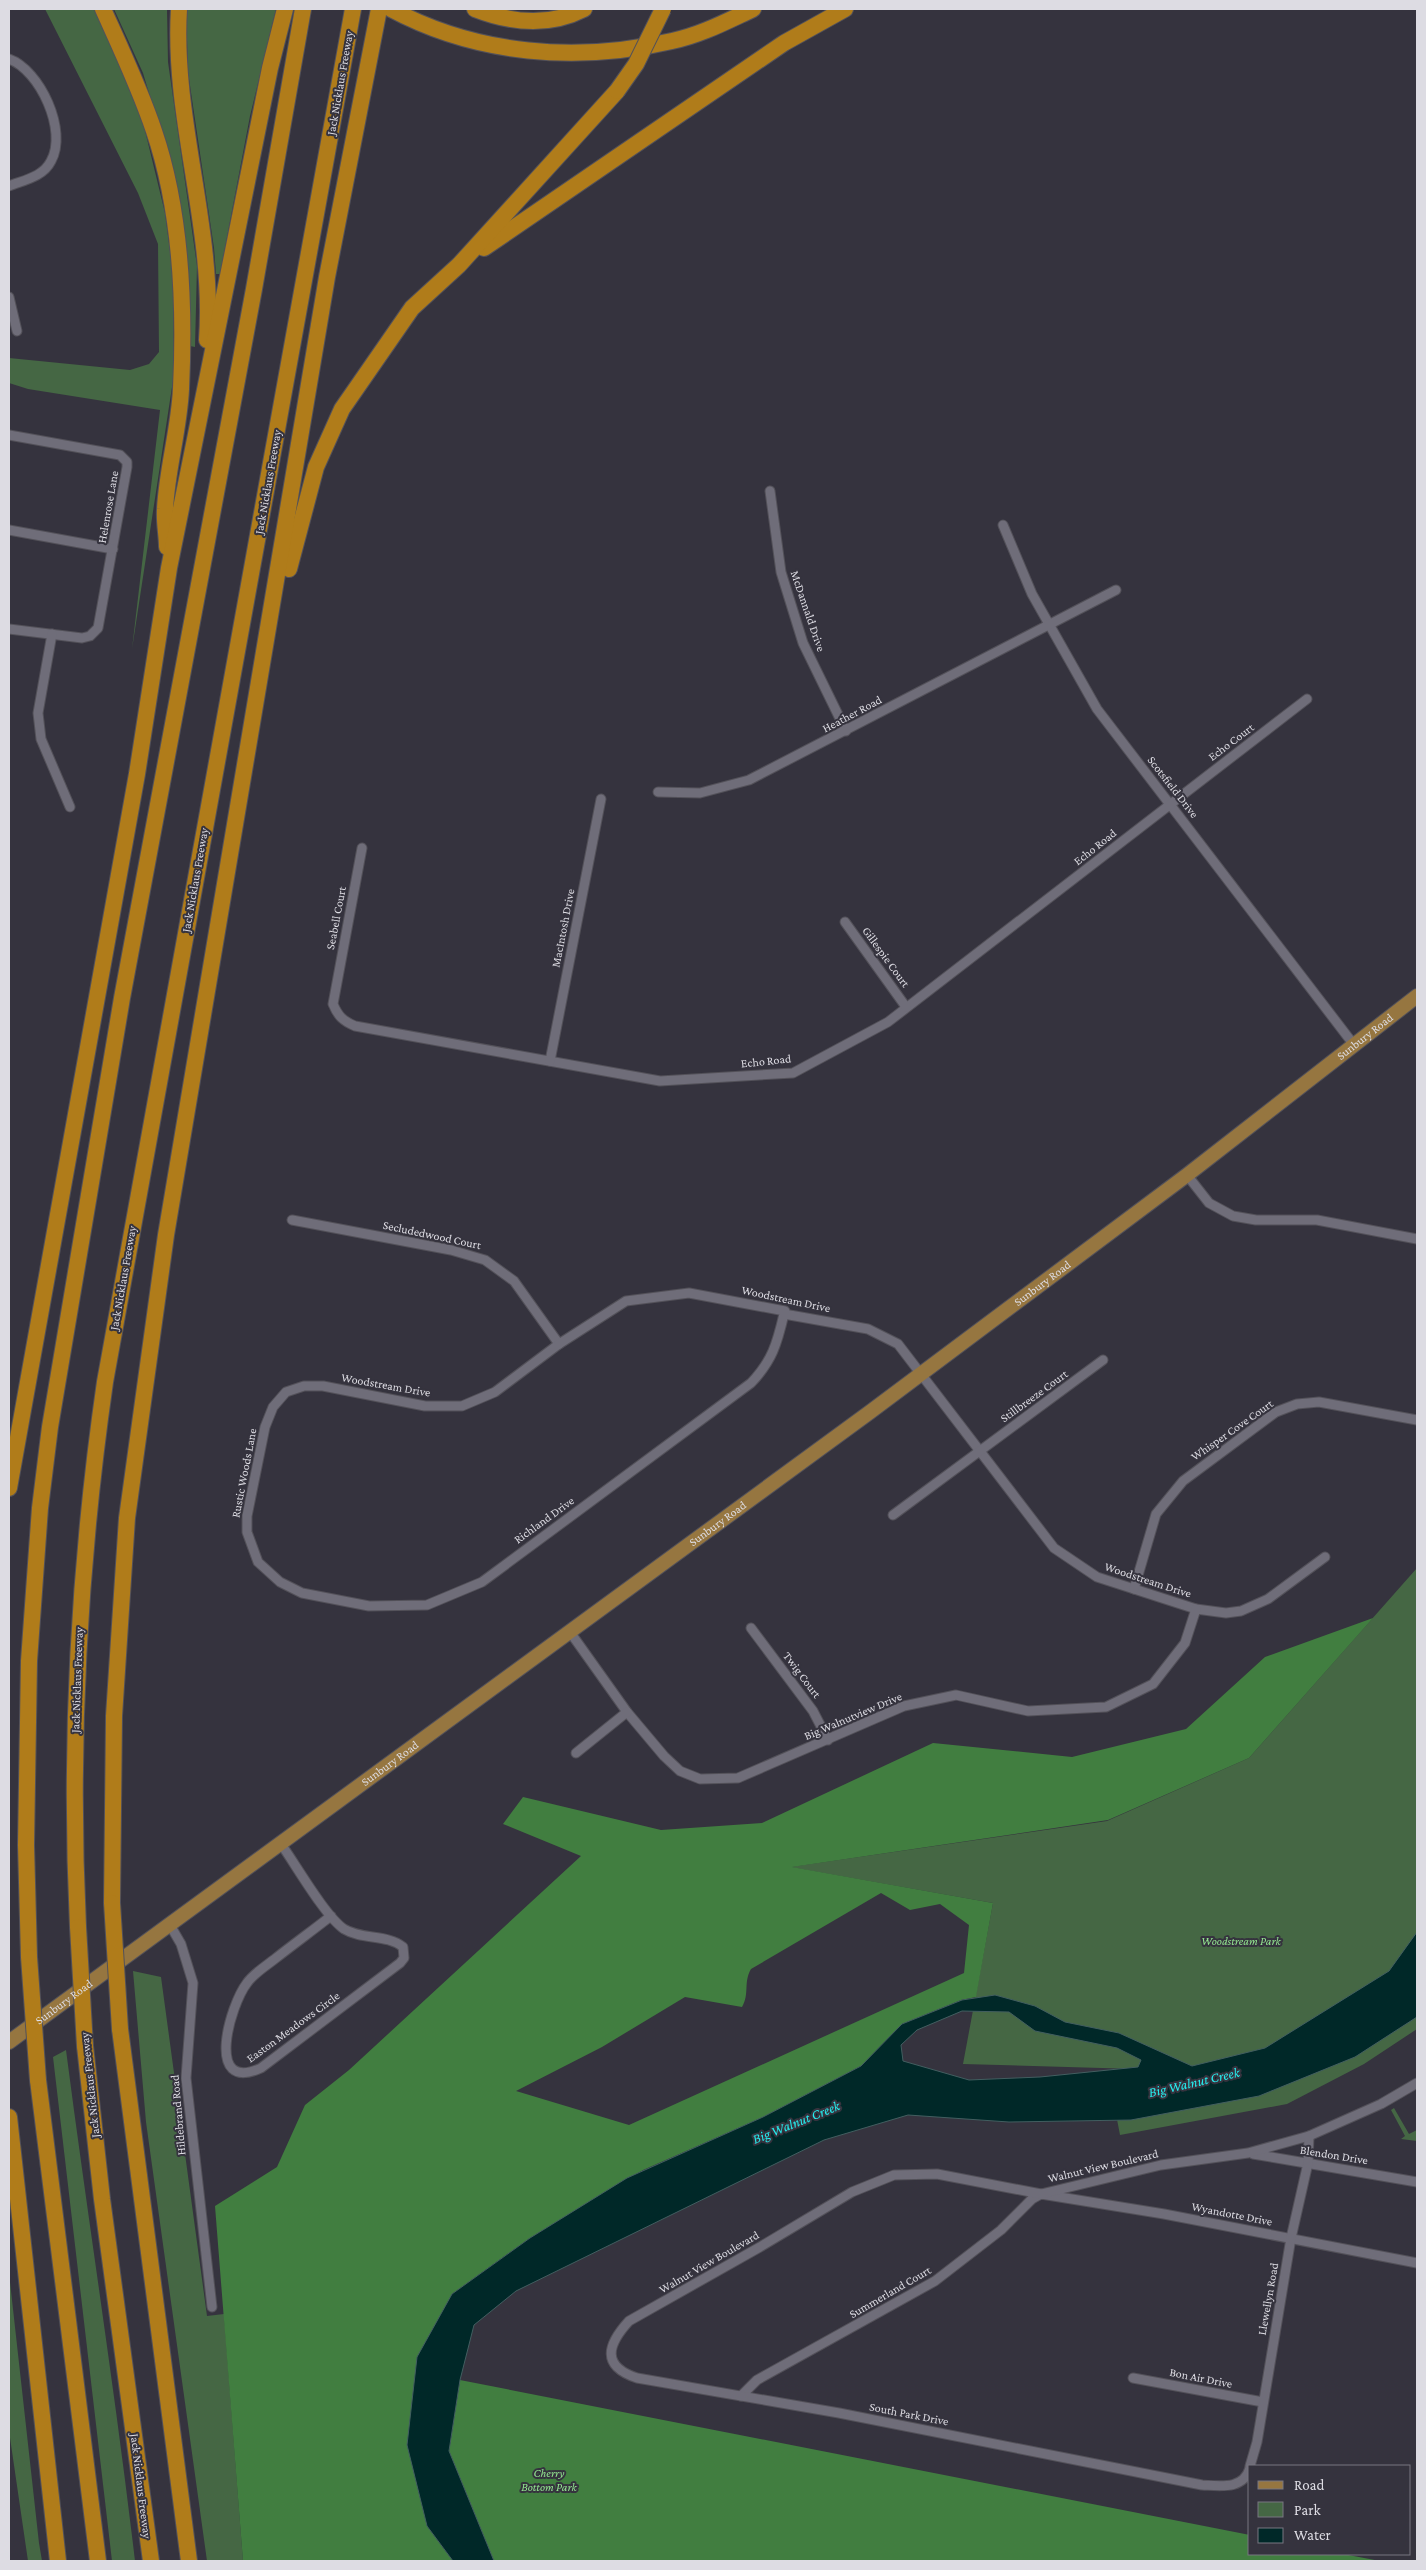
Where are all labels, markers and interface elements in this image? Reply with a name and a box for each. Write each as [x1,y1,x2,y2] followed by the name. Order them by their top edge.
[324,29,356,137] street label: Jack Nicklaus Freeway
[252,428,284,536] street label: Jack Nicklaus Freeway
[95,470,121,544] street label: Helenrose Lane
[788,569,828,653] street label: McDannald Drive
[820,692,885,735] street label: Heather Road
[1205,720,1257,764] street label: Echo Court
[1145,753,1201,821] street label: Scotsfield Drive
[179,826,211,934] street label: Jack Nicklaus Freeway
[1071,826,1120,868] street label: Echo Road
[323,884,349,951] street label: Seabell Court
[549,887,577,969] street label: MacIntosh Drive
[859,924,913,991] street label: Gillespie Court
[1334,1010,1396,1063] street label: Sunbury Road
[740,1051,792,1071] street label: Echo Road
[382,1218,483,1252] street label: Secludedwood Court
[107,1224,139,1332] street label: Jack Nicklaus Freeway
[1011,1257,1074,1309] street label: Sunbury Road
[740,1283,832,1315] street label: Woodstream Drive
[998,1366,1071,1425] street label: Stillbreeze Court
[340,1370,432,1400] street label: Woodstream Drive
[1188,1396,1277,1464] street label: Whisper Cove Court
[228,1427,260,1519] street label: Rustic Woods Lane
[511,1493,577,1547] street label: Richland Drive
[686,1498,749,1549] street label: Sunbury Road
[1103,1559,1193,1601] street label: Woodstream Drive
[68,1626,86,1734] street label: Jack Nicklaus Freeway
[780,1649,825,1702] street label: Twig Court
[802,1689,904,1743] street label: Big Walnutview Drive
[359,1737,422,1789] street label: Sunbury Road
[1201,1934,1282,1948] park label: Woodstream Park
[33,1976,96,2027] street label: Sunbury Road
[244,1989,342,2065] street label: Easton Meadows Circle
[77,2031,103,2139] street label: Jack Nicklaus Freeway
[1147,2064,1242,2100] water label: Big Walnut Creek
[167,2073,188,2156] street label: Hildebrand Road
[750,2097,843,2147] water label: Big Walnut Creek
[1299,2143,1369,2167] street label: Blendon Drive
[1046,2146,1160,2186] street label: Walnut View Boulevard
[1190,2199,1274,2229] street label: Wyandotte Drive
[657,2227,762,2296] street label: Walnut View Boulevard
[1255,2261,1281,2336] street label: Llewellyn Road
[847,2262,934,2321] street label: Summerland Court
[1168,2365,1234,2391] street label: Bon Air Drive
[868,2399,950,2429] street label: South Park Drive
[127,2432,154,2540] street label: Jack Nicklaus Freeway
[1248,2465,1411,2555] legend
[521,2466,578,2494] park label: Cherry Bottom Park
[1294,2477,1325,2493] text: Road
[1294,2502,1321,2518] text: Park
[1294,2527,1331,2543] text: Water

